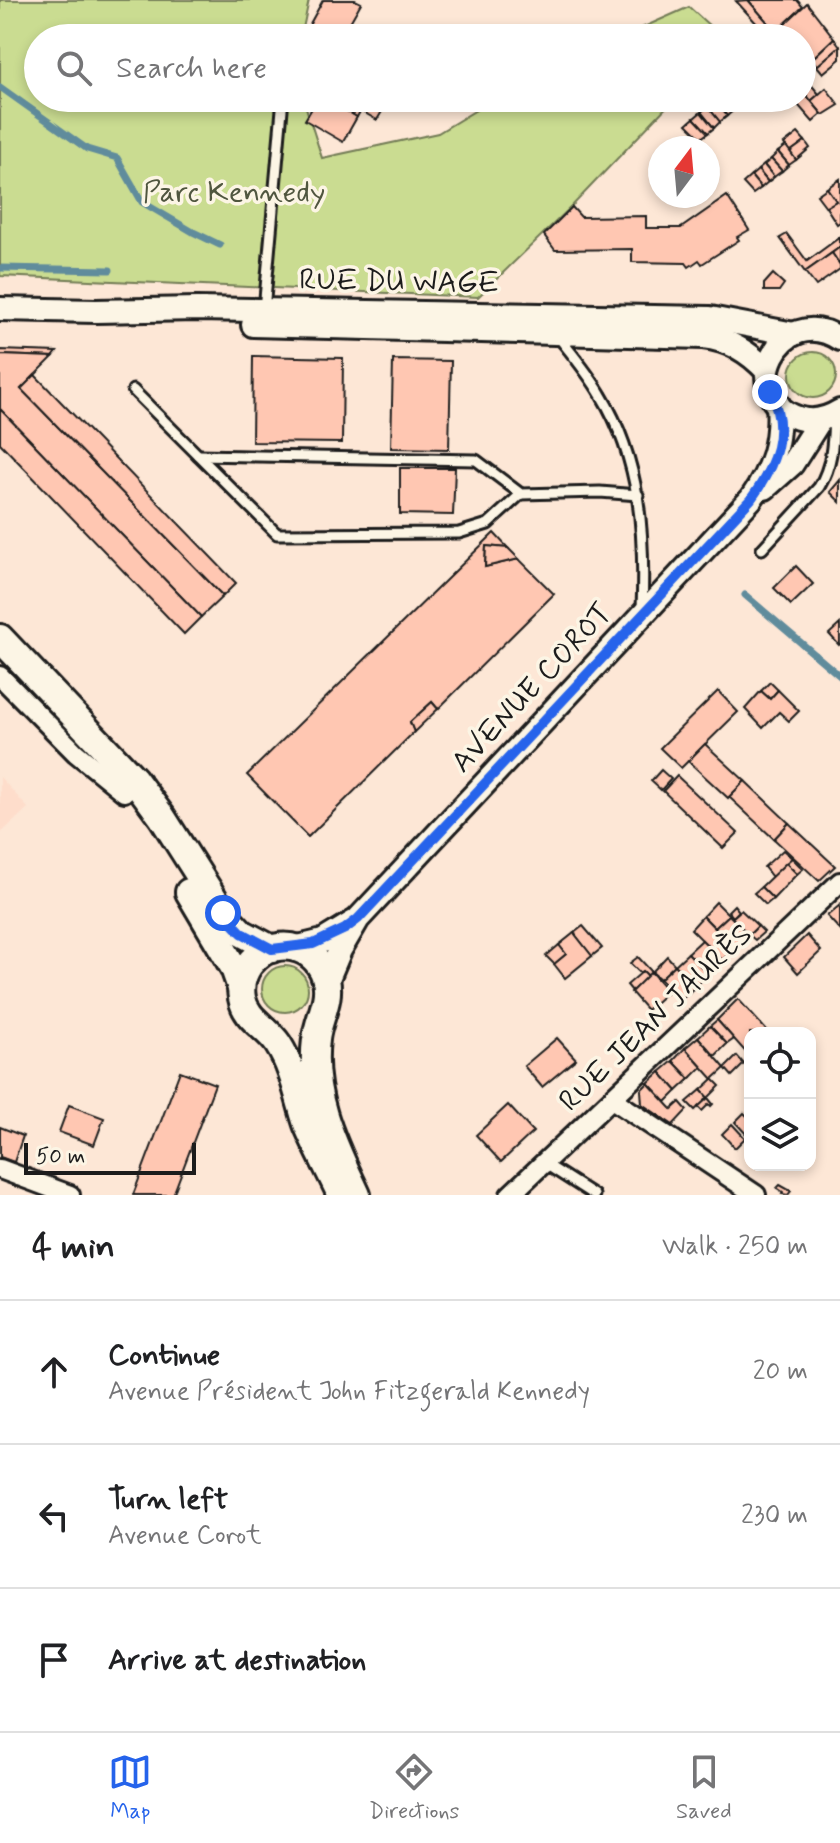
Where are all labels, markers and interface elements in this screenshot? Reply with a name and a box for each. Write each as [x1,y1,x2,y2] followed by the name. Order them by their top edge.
[24,24,816,112] search box
[52,46,96,90] icon: search
[116,49,267,88] text: Search here
[648,136,720,208] north arrow
[143,173,325,212] park label: Parc Kennedy
[299,261,499,303] street label: RUE DU WAGE
[752,374,788,410] route end
[443,594,621,782] street label: AVENUE COROT
[205,895,241,931] route start
[551,915,761,1121] street label: RUE JEAN JAURÈS
[744,1027,816,1171] map controls
[744,1027,816,1099] button: locate
[744,1099,816,1171] button: layers
[24,1139,196,1175] scale bar
[36,1143,85,1171] text: 50 m
[32,1225,115,1270] text: 4 min
[662,1230,808,1264] text: Walk · 250 m
[108,1336,220,1375] text: Continue
[32,1350,76,1394] icon: ahead
[753,1355,808,1389] text: 20 m
[108,1375,590,1409] text: Avenue Président John Fitzgerald Kennedy
[108,1480,228,1519] text: Turn left
[32,1494,76,1538] icon: left
[741,1499,808,1533] text: 230 m
[108,1519,262,1553] text: Avenue Corot
[32,1638,76,1682] icon: arrive
[108,1641,366,1680] text: Arrive at destination
[108,1750,152,1826] tab: Map
[369,1750,459,1826] tab: Directions
[676,1750,732,1826] tab: Saved

